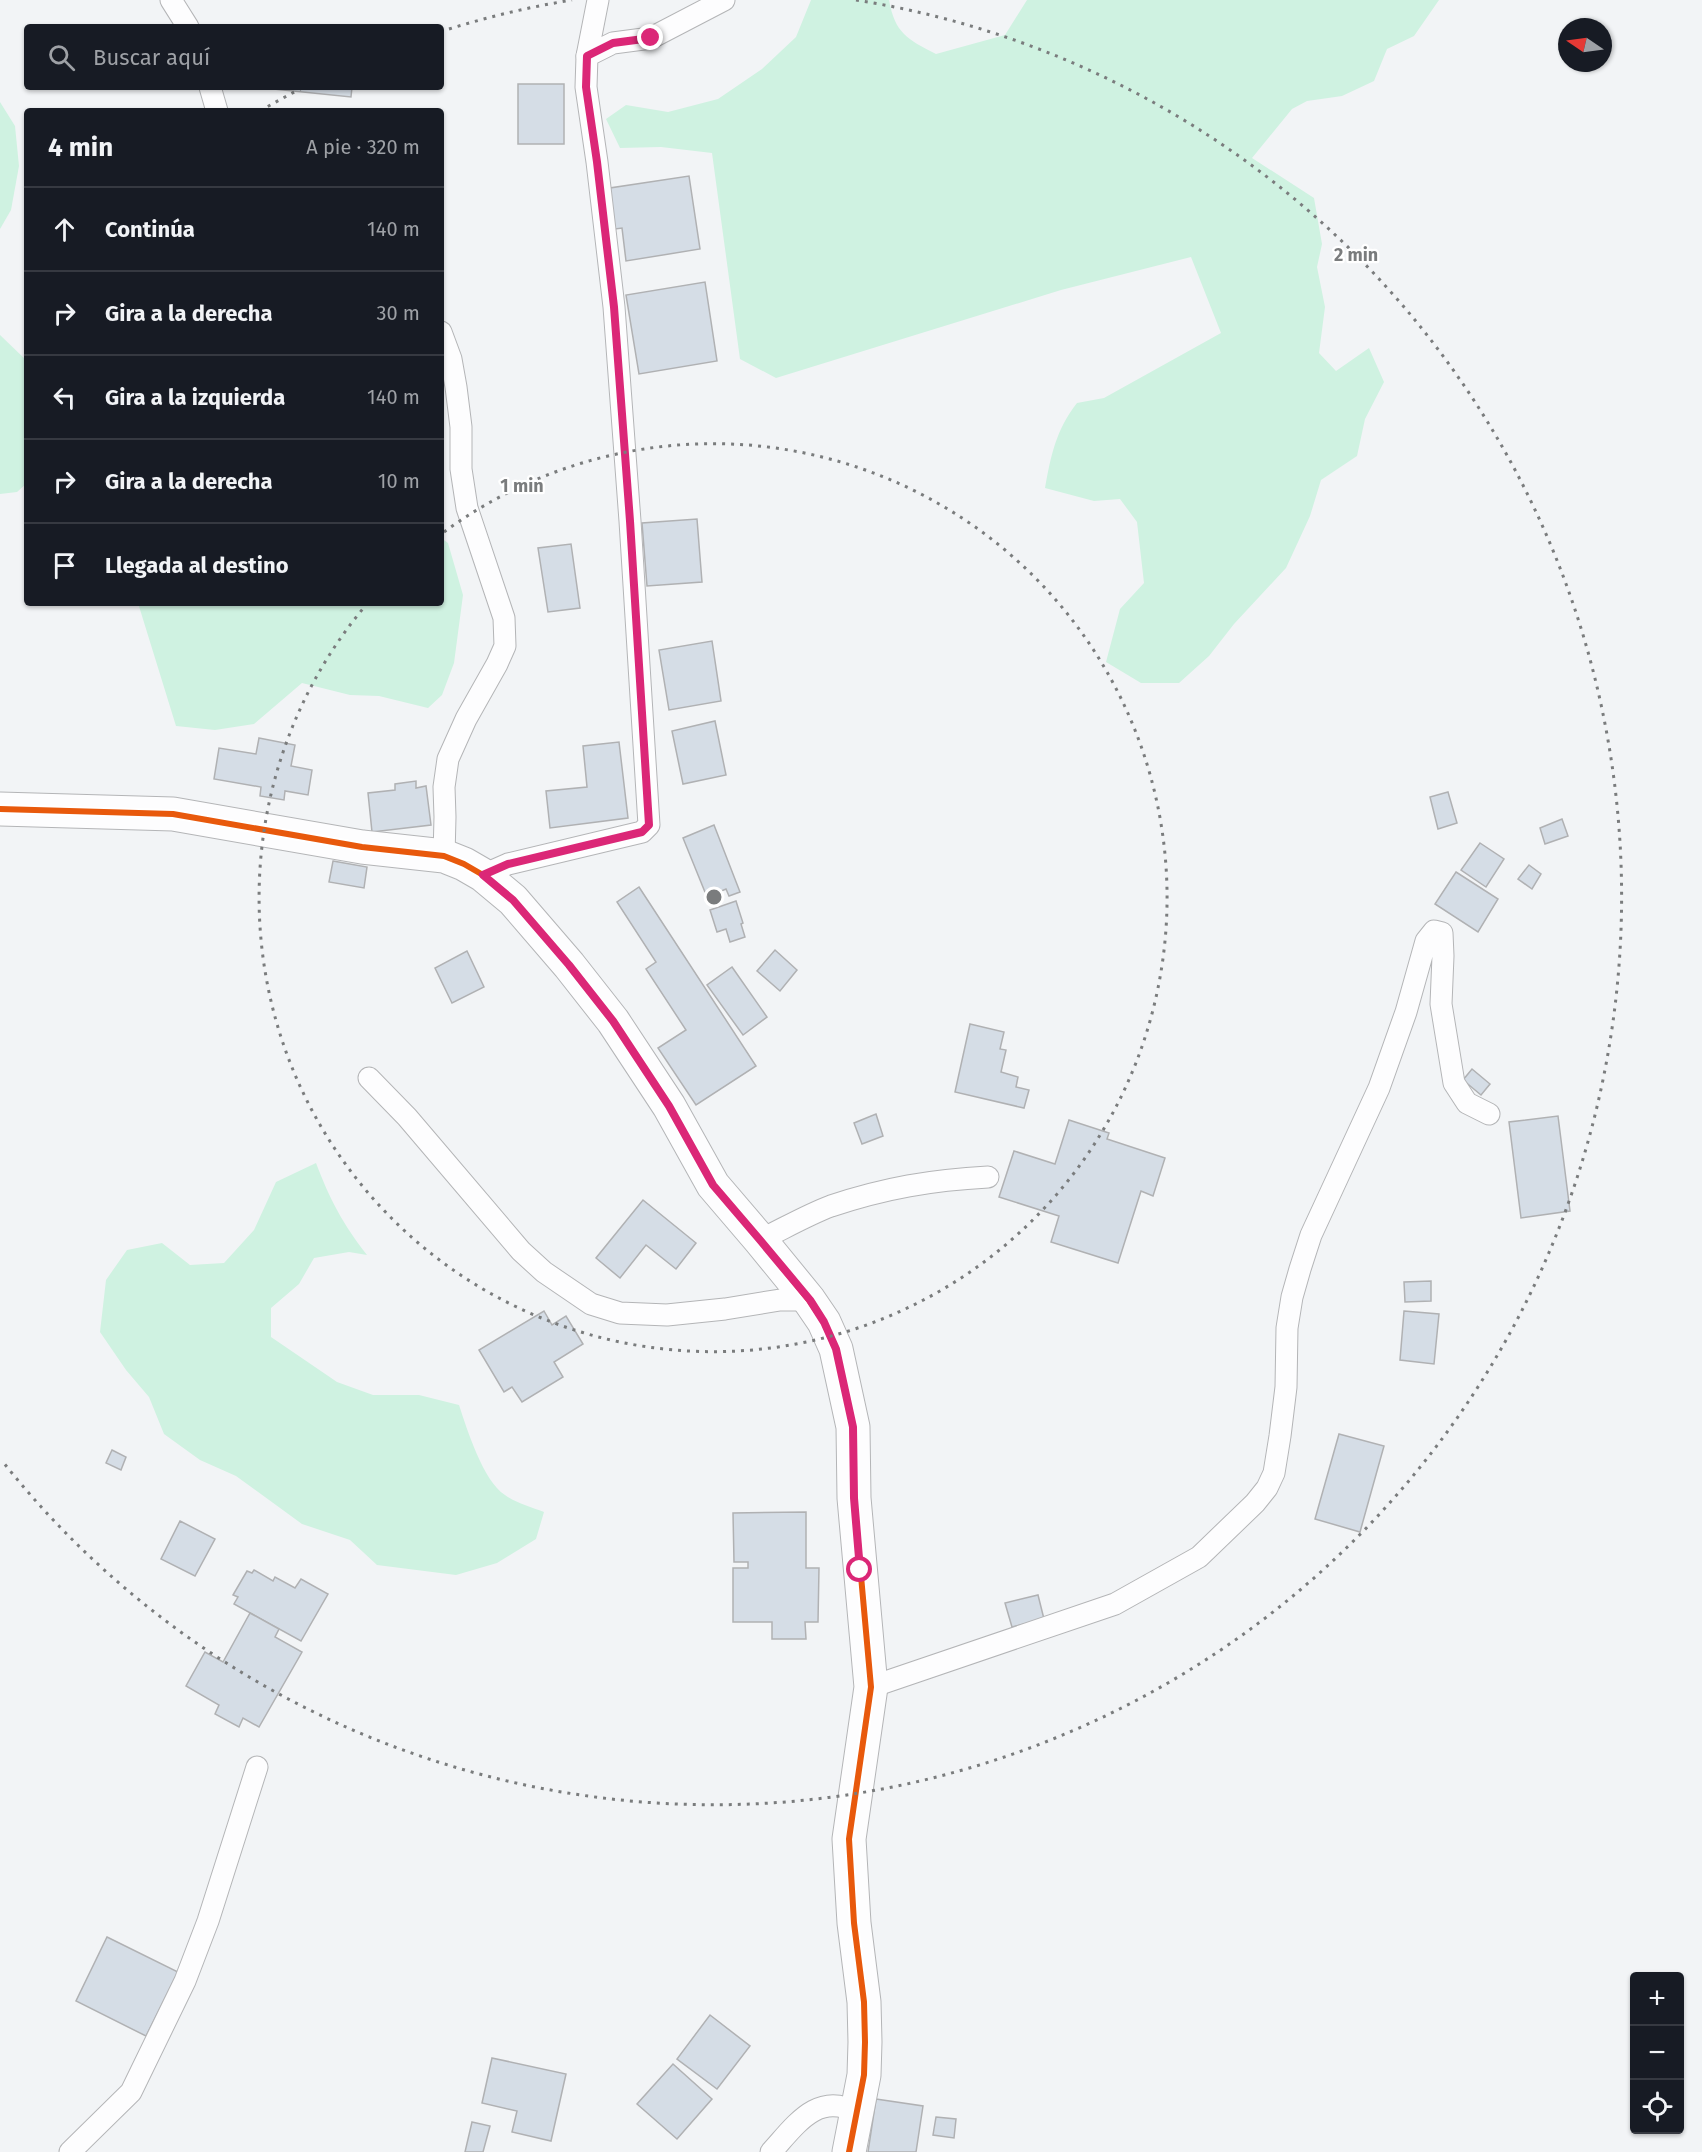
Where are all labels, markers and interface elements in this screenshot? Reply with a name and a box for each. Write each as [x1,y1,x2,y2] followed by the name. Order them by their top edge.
[1558,18,1612,72] north arrow
[24,24,444,90] search box
[637,24,663,50] route end
[45,41,78,74] icon: search
[93,44,210,71] text: Buscar aquí
[48,132,113,163] text: 4 min
[306,135,420,159] text: A pie · 320 m
[48,213,81,246] icon: ahead
[105,216,195,243] text: Continúa
[367,217,420,241] text: 140 m
[1334,244,1378,266] text: 2 min
[48,297,81,330] icon: right
[105,300,273,327] text: Gira a la derecha
[376,301,420,325] text: 30 m
[48,381,81,414] icon: left
[105,384,285,411] text: Gira a la izquierda
[367,385,420,409] text: 140 m
[48,465,81,498] icon: right
[105,468,273,495] text: Gira a la derecha
[378,469,420,493] text: 10 m
[500,475,544,497] text: 1 min
[48,549,81,582] icon: arrive
[105,552,289,579] text: Llegada al destino
[704,887,724,907] centre of rings
[846,1556,872,1582] route start
[1630,1972,1684,2134] map controls
[1630,1972,1684,2026] button: +
[1630,2026,1684,2080] button: −
[1630,2080,1684,2134] button: locate

